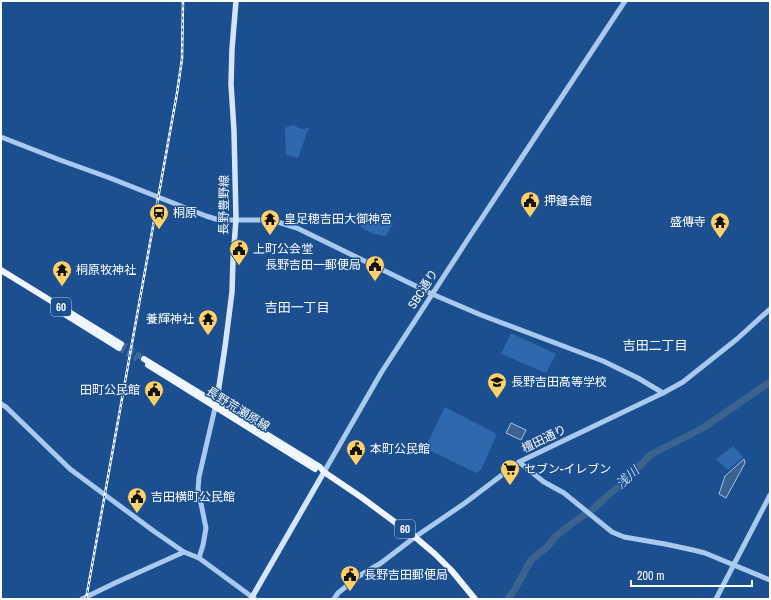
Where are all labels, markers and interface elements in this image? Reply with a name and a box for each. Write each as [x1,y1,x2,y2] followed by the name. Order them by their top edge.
[215,175,233,235] street label: 長野豊野線
[519,190,541,218] public building icon: 押鐘会館
[544,193,592,209] place label: 押鐘会館
[148,202,170,230] station icon: 桐原
[173,205,197,221] place label: 桐原
[259,208,281,236] temple icon: 皇足穂吉田大御神宮
[284,211,392,227] place label: 皇足穂吉田大御神宮
[709,211,731,239] temple icon: 盛傳寺
[670,214,706,230] place label: 盛傳寺
[228,238,250,266] public building icon: 上町公会堂
[253,241,313,257] place label: 上町公会堂
[364,254,386,282] public building icon: 長野吉田一郵便局
[265,257,361,273] place label: 長野吉田一郵便局
[51,259,73,287] temple icon: 桐原牧神社
[76,262,136,278] place label: 桐原牧神社
[404,266,442,312] street label: SBC通り
[51,298,71,316] road number: 60
[264,299,330,316] district label: 吉田一丁目
[197,308,219,336] temple icon: 養輝神社
[146,311,194,327] place label: 養輝神社
[622,337,688,354] district label: 吉田二丁目
[486,371,508,399] school or university icon: 長野吉田高等学校
[511,374,607,390] place label: 長野吉田高等学校
[143,379,165,407] public building icon: 田町公民館
[80,382,140,398] place label: 田町公民館
[203,383,273,435] street label: 長野荒瀬原線
[519,421,569,457] street label: 檀田通り
[345,438,367,466] public building icon: 本町公民館
[370,441,430,457] place label: 本町公民館
[499,458,521,486] supermarket icon: セブン-イレブン
[524,461,611,477] place label: セブン-イレブン
[612,461,644,492] water label: 浅川
[126,486,148,514] public building icon: 吉田横町公民館
[151,489,235,505] place label: 吉田横町公民館
[395,520,415,538] road number: 60
[631,562,752,588] scale bar
[339,564,361,592] public building icon: 長野吉田郵便局
[364,567,448,583] place label: 長野吉田郵便局
[637,568,664,584] text: 200 m

